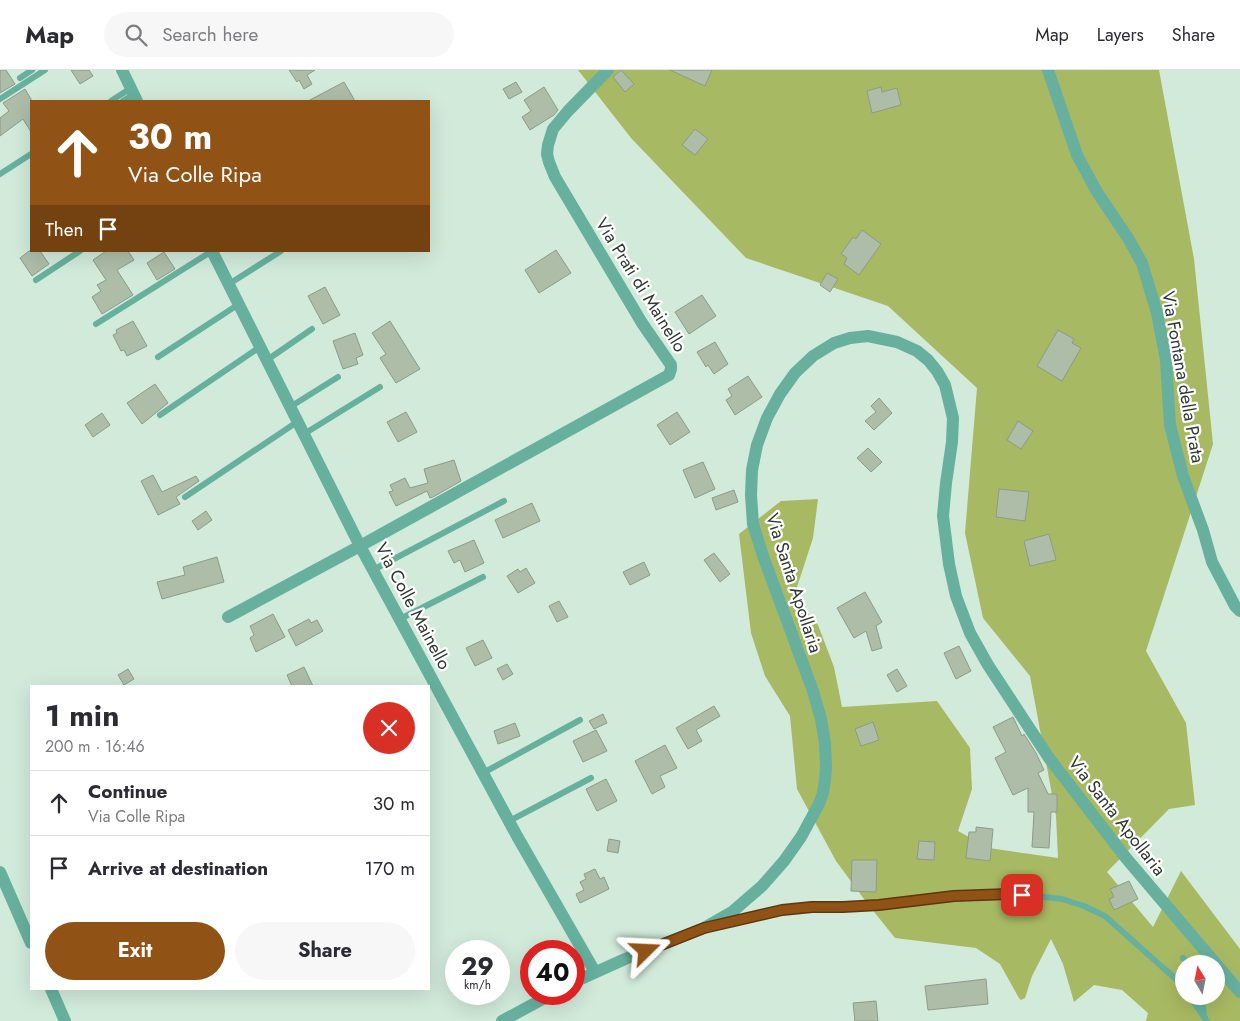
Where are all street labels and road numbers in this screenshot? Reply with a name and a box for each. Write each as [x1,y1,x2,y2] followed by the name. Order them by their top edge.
[589,213,693,358] street label: Via Prati di Mainello
[1155,289,1211,465] street label: Via Fontana della Prata
[759,510,829,656] street label: Via Santa Apollaria
[369,538,458,674] street label: Via Colle Mainello
[1062,751,1172,881] street label: Via Santa Apollaria

